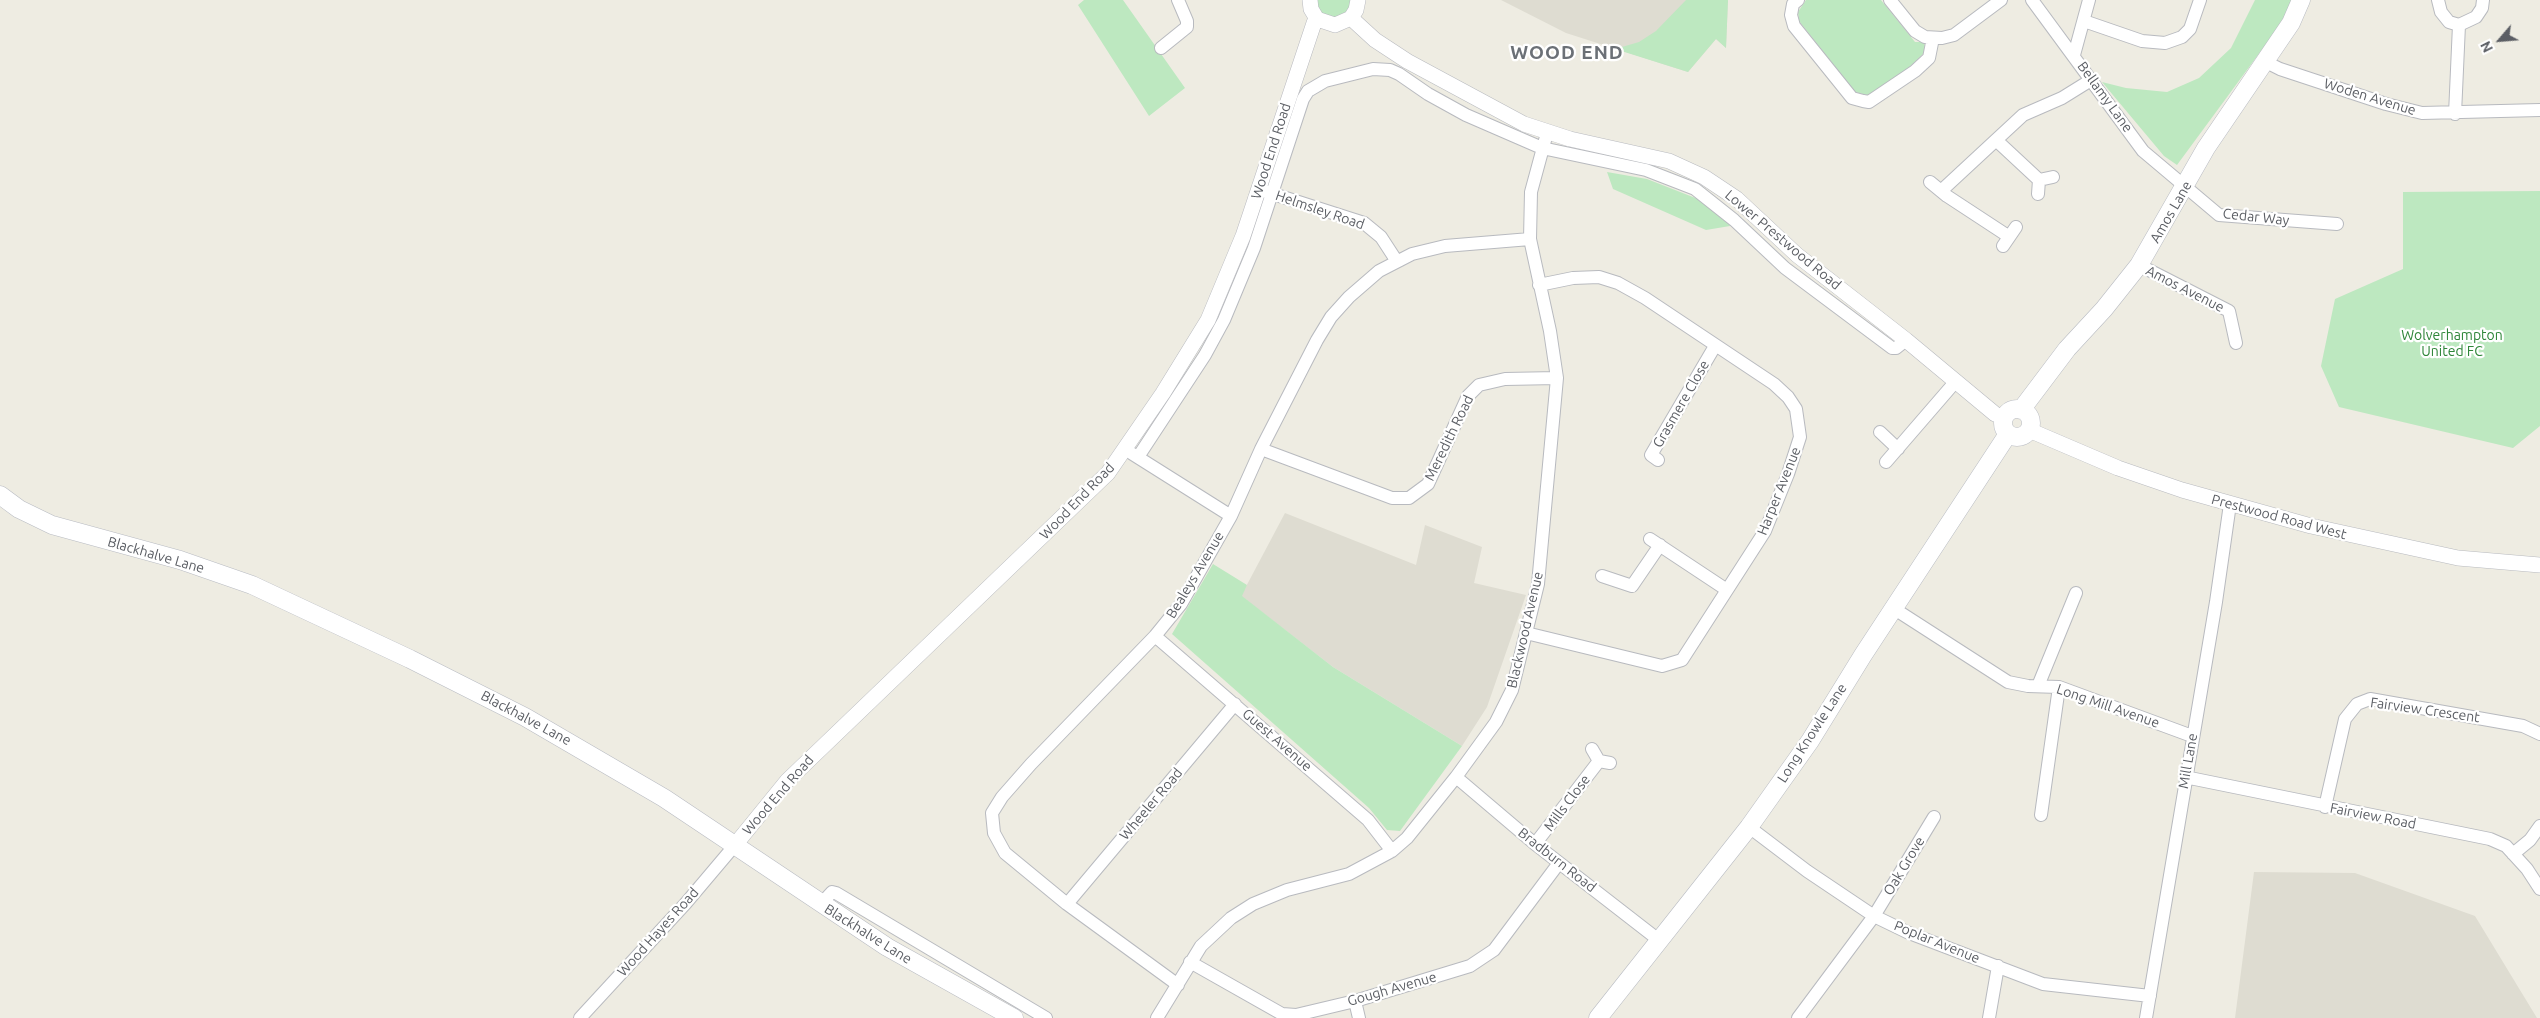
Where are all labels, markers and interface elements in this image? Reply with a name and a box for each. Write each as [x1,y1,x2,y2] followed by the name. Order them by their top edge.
[2475,15,2525,65] north arrow
[2477,39,2496,55] text: N
[1509,42,1625,64] district label: WOOD END
[2074,58,2136,136] street label: Bellamy Lane
[2322,75,2418,119] street label: Woden Avenue
[1248,101,1294,201] street label: Wood End Road
[2147,178,2195,246] street label: Amos Lane
[1273,187,1367,233] street label: Helmsley Road
[1722,187,1844,293] street label: Lower Prestwood Road
[2222,205,2290,229] street label: Cedar Way
[2143,262,2227,316] street label: Amos Avenue
[2401,327,2503,360] park label: Wolverhampton United FC
[1649,357,1713,451] street label: Grasmere Close
[1421,392,1477,484] street label: Meredith Road
[1754,444,1804,538] street label: Harper Avenue
[1036,459,1118,543] street label: Wood End Road
[2210,491,2348,543] street label: Prestwood Road West
[1162,528,1228,622] street label: Bealeys Avenue
[106,533,206,577] street label: Blackhalve Lane
[1503,570,1547,690] street label: Blackwood Avenue
[1774,680,1850,786] street label: Long Knowle Lane
[2054,681,2162,731] street label: Long Mill Avenue
[478,687,574,749] street label: Blackhalve Lane
[2369,694,2481,726] street label: Fairview Crescent
[1239,705,1315,775] street label: Guest Avenue
[2175,732,2201,790] street label: Mill Lane
[739,752,817,838] street label: Wood End Road
[1116,765,1186,843] street label: Wheeler Road
[1540,771,1594,835] street label: Mills Close
[2329,799,2417,833] street label: Fairview Road
[1515,824,1599,896] street label: Bradburn Road
[1880,834,1928,898] street label: Oak Grove
[614,884,702,980] street label: Wood Hayes Road
[821,900,915,968] street label: Blackhalve Lane
[1892,917,1982,967] street label: Poplar Avenue
[1346,968,1438,1010] street label: Gough Avenue

